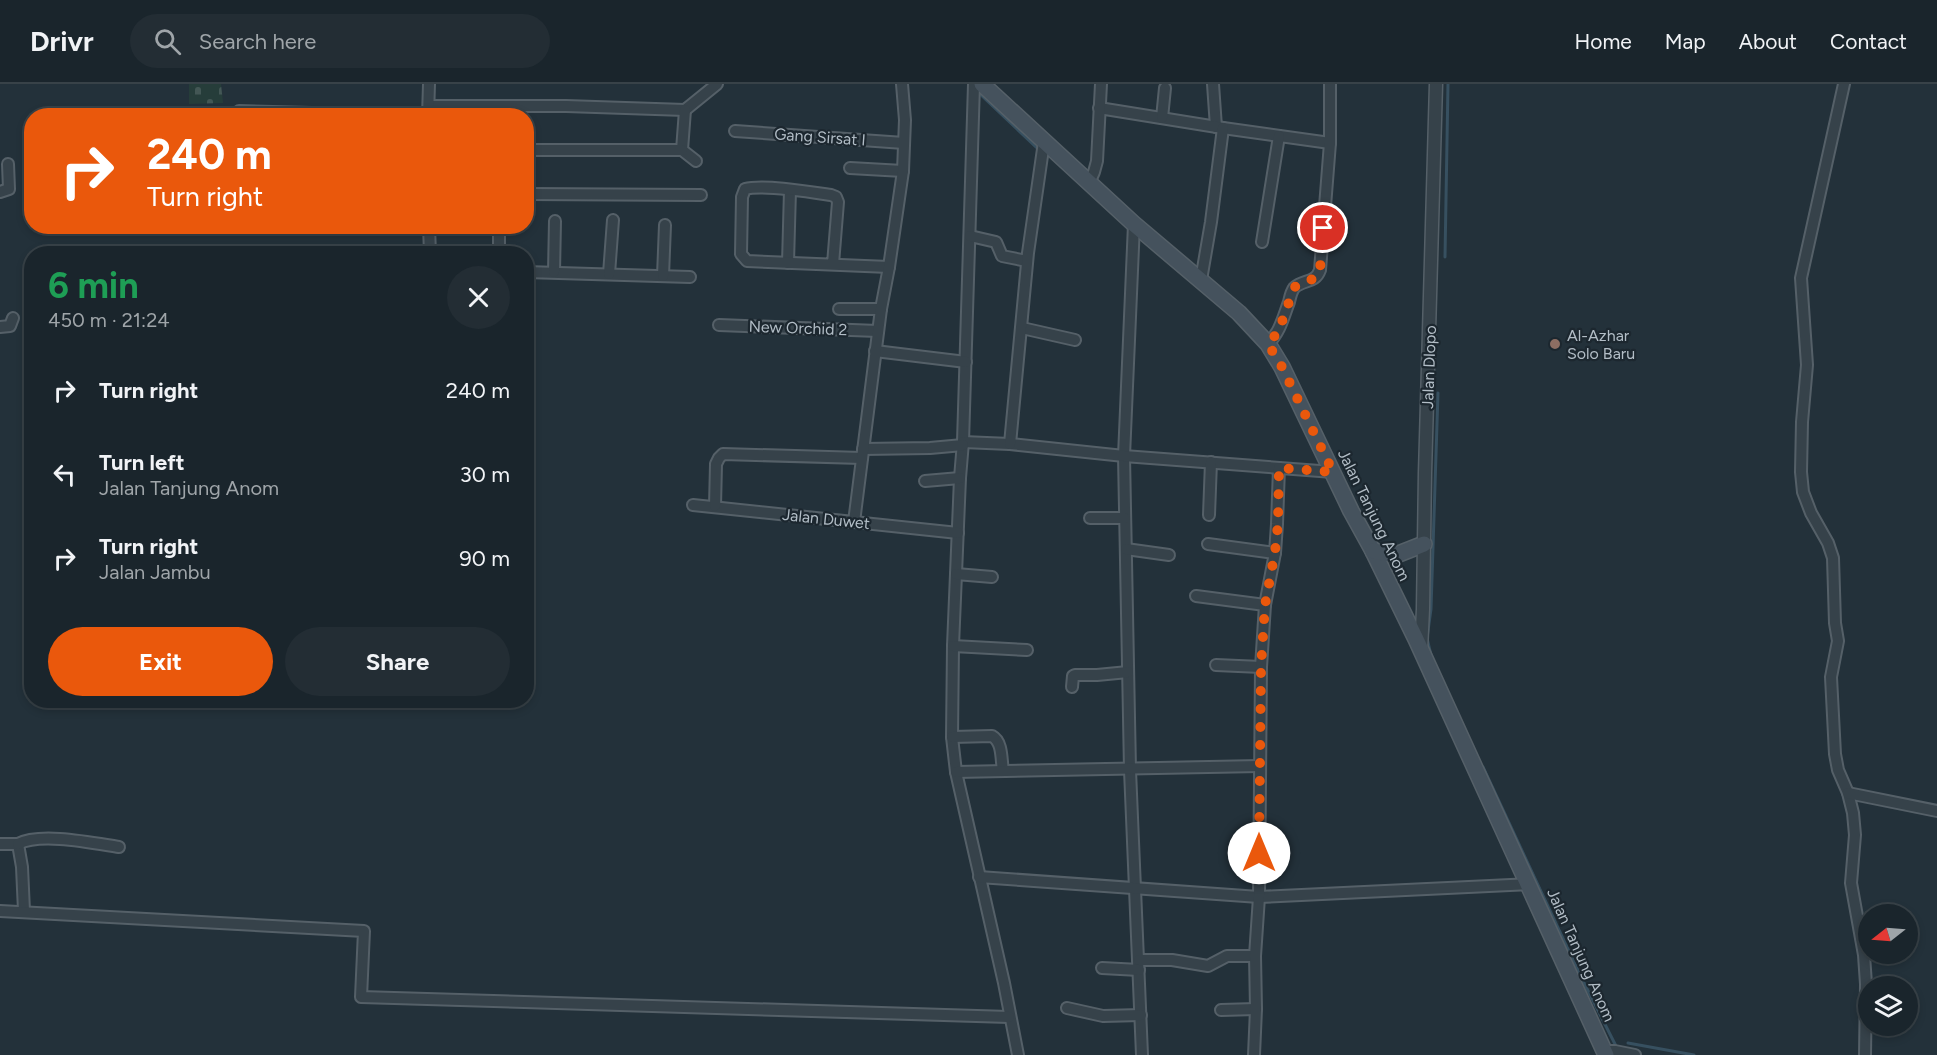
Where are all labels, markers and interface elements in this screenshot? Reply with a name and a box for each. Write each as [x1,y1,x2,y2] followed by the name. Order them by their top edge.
[130,14,550,68] search box
[30,24,94,58] text: Drivr
[151,25,184,58] icon: search
[199,28,316,55] text: Search here
[1575,29,1632,54] text: Home
[1665,29,1706,54] text: Map
[1739,29,1797,54] text: About
[1830,29,1907,54] text: Contact
[774,124,866,150] street label: Gang Sirsat I
[147,129,272,180] text: 240 m
[48,132,126,210] icon: right
[147,180,263,213] text: Turn right
[1297,202,1348,253] pin
[1306,211,1339,244] icon: arrive
[48,264,139,307] text: 6 min
[447,266,510,329] button: close
[48,308,170,332] text: 450 m · 21:24
[748,317,848,339] street label: New Orchid 2
[1418,325,1440,409] street label: Jalan Dlopo
[1567,326,1635,363] place label: Al-Azhar Solo Baru
[1548,337,1562,351] marker: Al-Azhar Solo Baru
[48,374,81,407] icon: right
[99,377,198,404] text: Turn right
[446,377,510,404] text: 240 m
[1334,446,1414,584] street label: Jalan Tanjung Anom
[99,449,185,476] text: Turn left
[48,458,81,491] icon: left
[460,461,510,488] text: 30 m
[99,476,279,500] text: Jalan Tanjung Anom
[781,505,871,533] street label: Jalan Duwet
[99,533,198,560] text: Turn right
[48,542,81,575] icon: right
[459,545,510,572] text: 90 m
[99,560,211,584] text: Jalan Jambu
[48,627,273,696] button: Exit
[285,627,510,696] button: Share
[1227,821,1291,885] position arrow
[1543,885,1619,1025] street label: Jalan Tanjung Anom
[1858,904,1918,964] north arrow
[1858,904,1918,1036] map controls
[1858,976,1918,1036] button: layers

